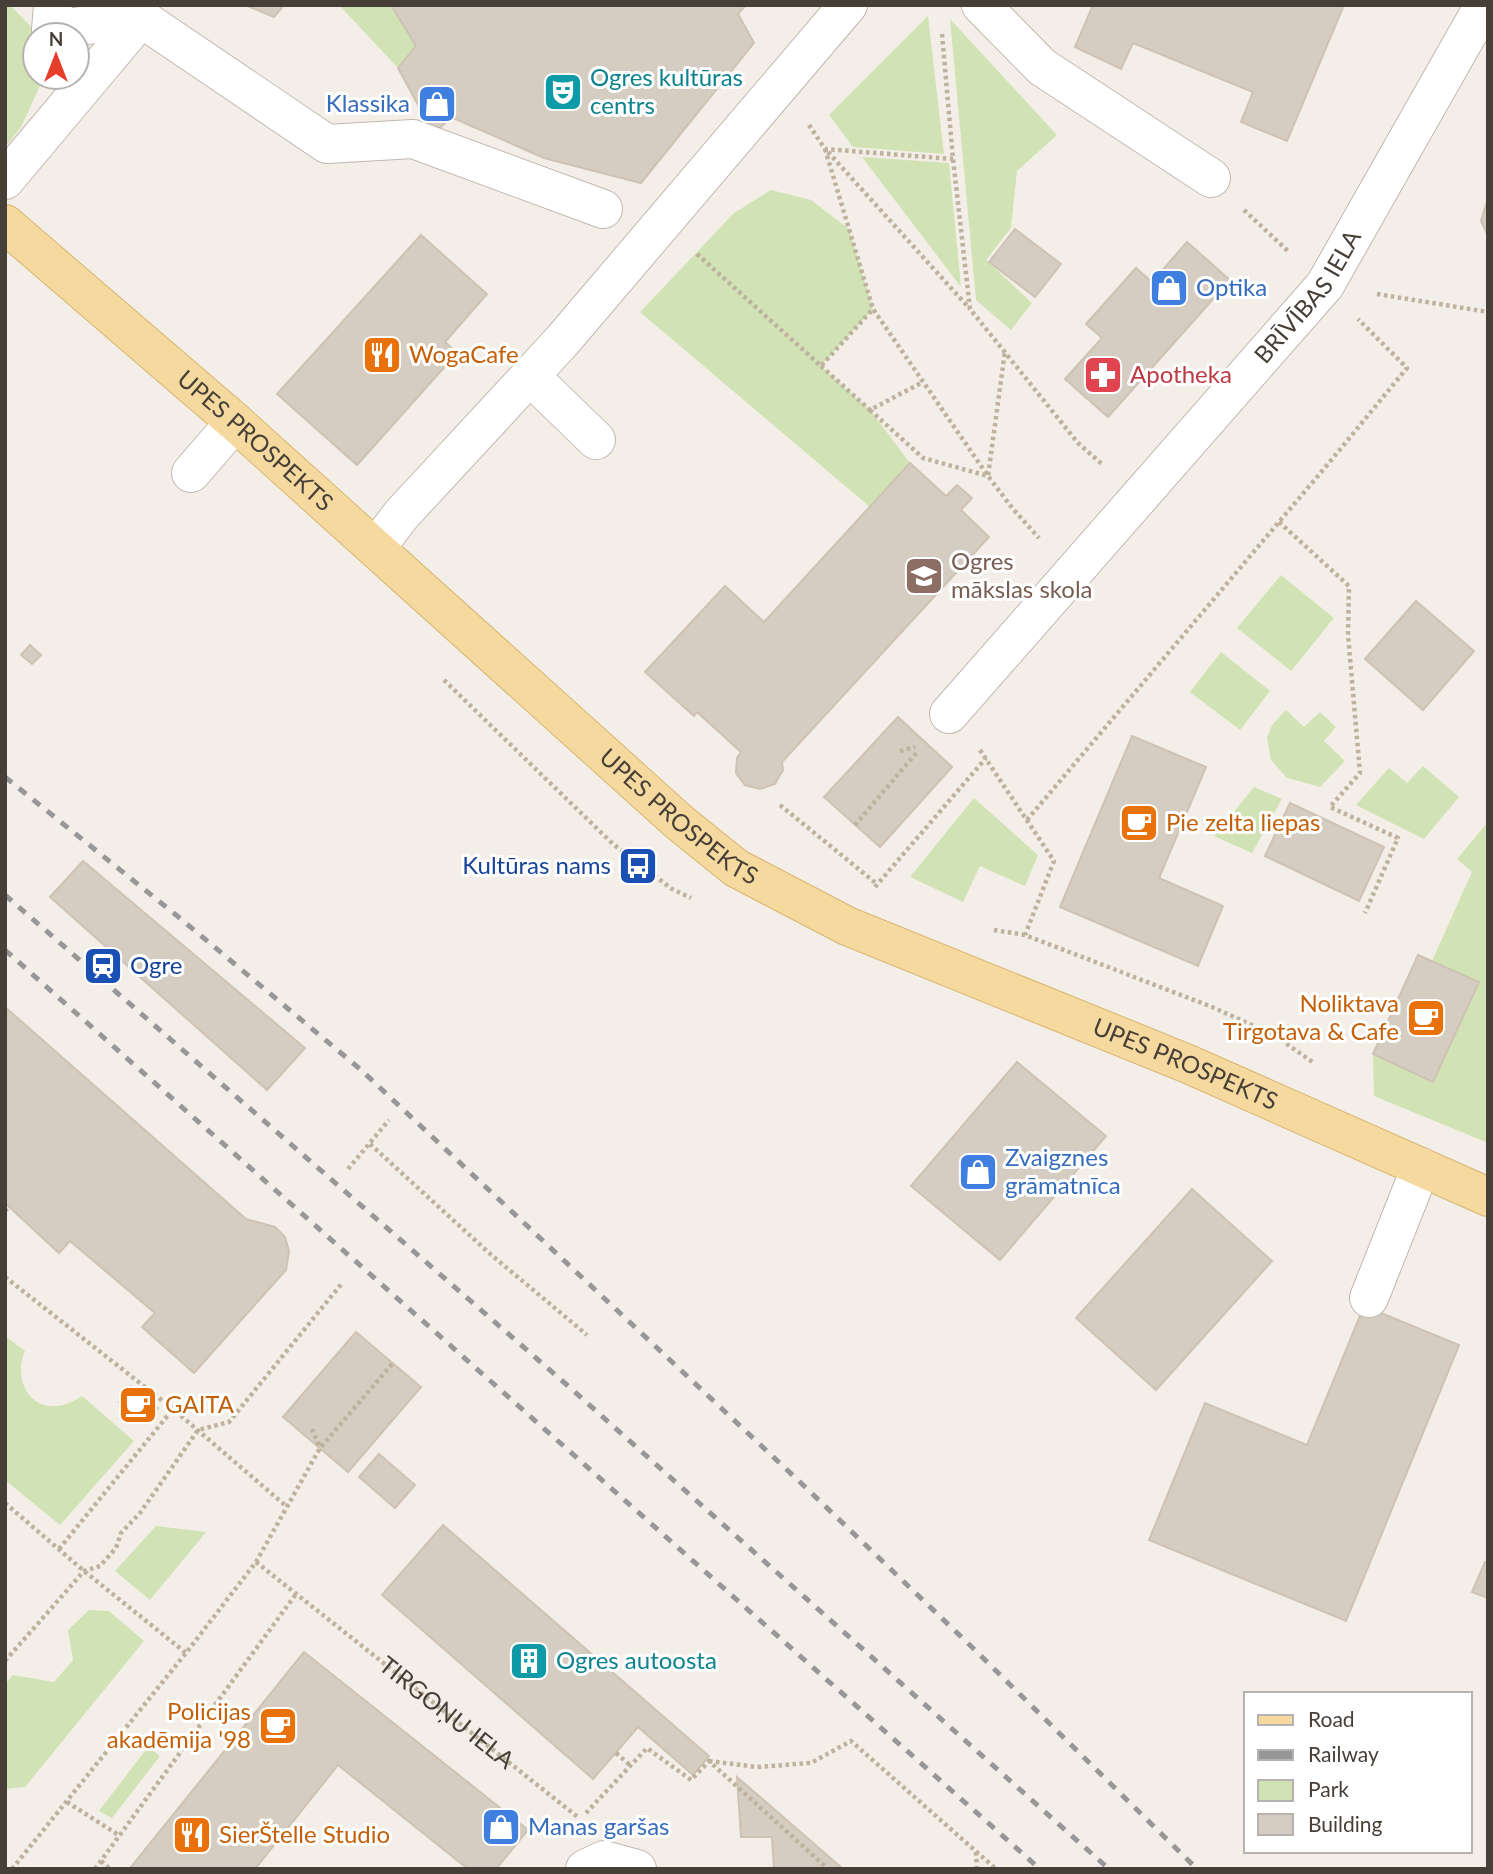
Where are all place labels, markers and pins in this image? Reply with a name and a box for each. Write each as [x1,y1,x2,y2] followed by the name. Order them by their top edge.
[590,62,743,119] place label: Ogres kultūras centrs
[542,71,584,113] theatre icon: Ogres kultūras centrs
[416,83,458,125] shop icon: Klassika
[326,88,410,117] place label: Klassika
[1148,267,1190,309] shop icon: Optika
[1196,272,1267,301] place label: Optika
[361,334,403,376] restaurant icon: WogaCafe
[409,339,519,368] place label: WogaCafe
[1082,354,1124,396] pharmacy icon: Apotheka
[1130,359,1232,388] place label: Apotheka
[951,546,1092,603] place label: Ogres mākslas skola
[903,555,945,597] school or university icon: Ogres mākslas skola
[1118,802,1160,844] cafe icon: Pie zelta liepas
[1166,807,1320,836] place label: Pie zelta liepas
[617,845,659,887] bus stop icon: Kultūras nams
[462,850,611,879] place label: Kultūras nams
[82,945,124,987] station icon: Ogre
[130,950,182,979] place label: Ogre
[1223,988,1399,1045] place label: Noliktava Tirgotava & Cafe
[1405,997,1447,1039] cafe icon: Noliktava Tirgotava & Cafe
[1005,1142,1121,1199] place label: Zvaigznes grāmatnīca
[957,1151,999,1193] shop icon: Zvaigznes grāmatnīca
[117,1384,159,1426] cafe icon: GAITA
[165,1389,235,1418] place label: GAITA
[508,1640,550,1682] building icon: Ogres autoosta
[556,1645,717,1674] place label: Ogres autoosta
[107,1696,251,1753] place label: Policijas akadēmija '98
[257,1705,299,1747] cafe icon: Policijas akadēmija '98
[480,1806,522,1848] shop icon: Manas garšas
[528,1811,670,1840] place label: Manas garšas
[171,1814,213,1856] restaurant icon: SierŠtelle Studio
[219,1819,390,1848] place label: SierŠtelle Studio

